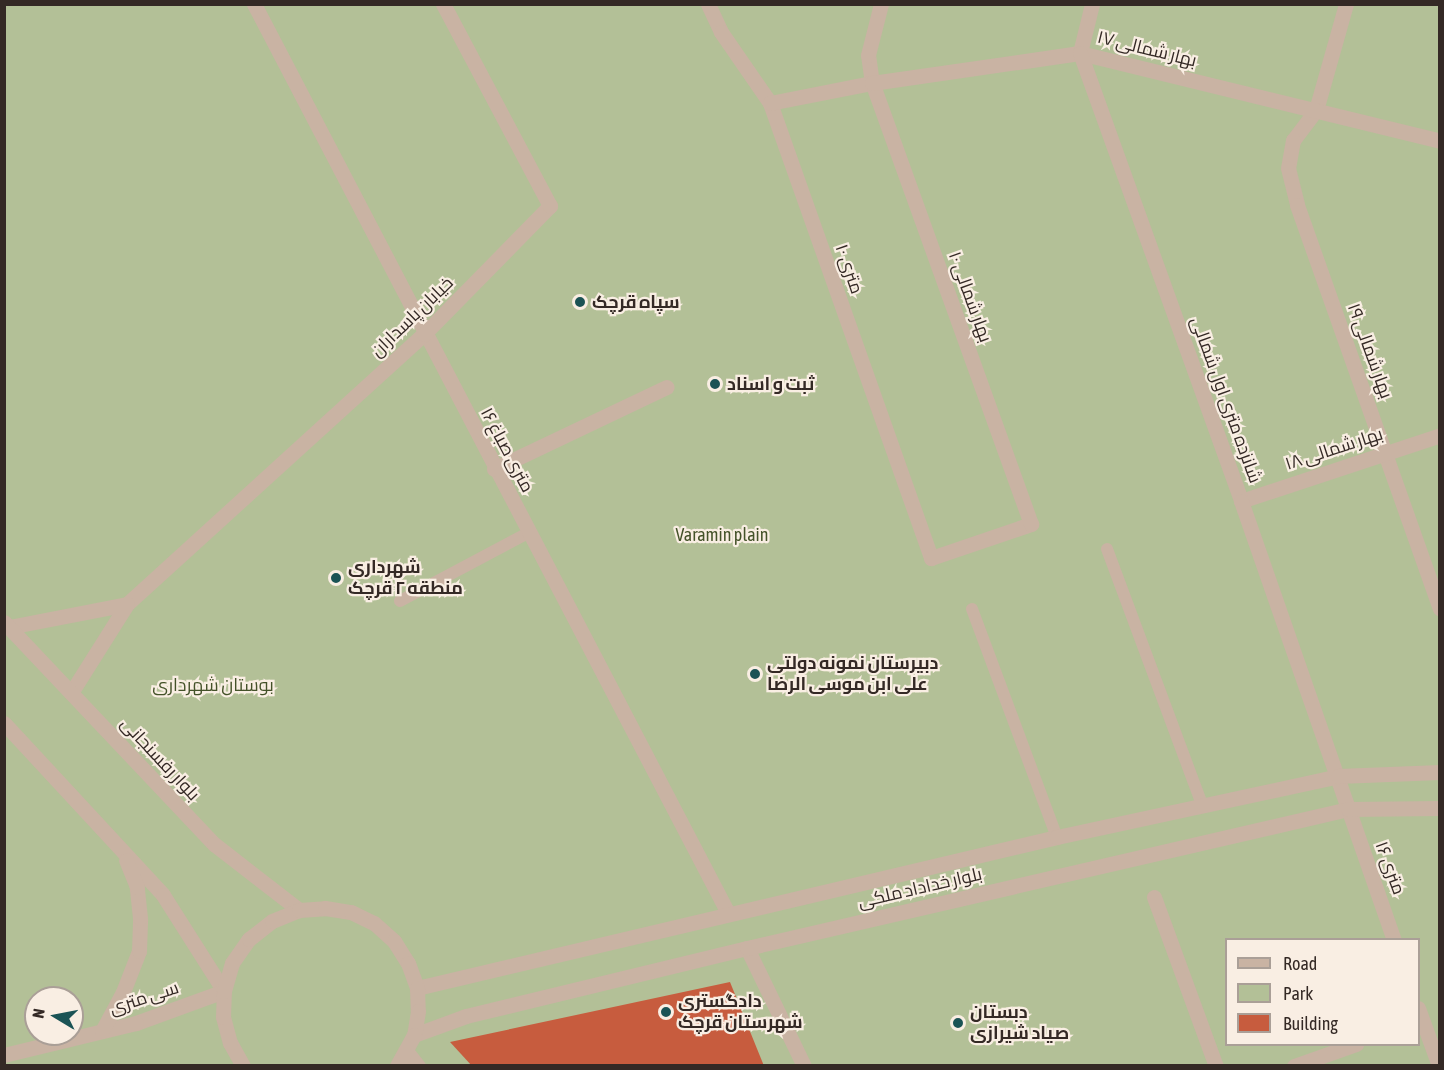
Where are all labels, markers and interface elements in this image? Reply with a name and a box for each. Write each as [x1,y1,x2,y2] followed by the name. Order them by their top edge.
[1095,26,1199,72] street label: بهار شمالی ۱۷
[831,241,867,297] street label: ۱۰ متری
[944,249,996,345] street label: بهار شمالی ۱۰
[366,272,458,362] street label: خیابان پاسداران
[592,291,680,313] place label: سپاه قرچک
[573,295,587,309] marker: سپاه قرچک
[1343,300,1397,402] street label: بهار شمالی ۱۹
[1186,314,1266,486] street label: شانزده متری اول شمالی
[727,373,814,395] place label: ثبت و اسناد
[708,377,722,391] marker: ثبت و اسناد
[476,404,538,496] street label: ۱۶ متری صباغ
[1282,423,1386,475] street label: بهار شمالی ۱۸
[676,524,768,546] park label: Varamin plain
[348,557,463,600] place label: شهرداری منطقه ۲ قرچک
[329,571,343,585] marker: شهرداری منطقه ۲ قرچک
[767,653,939,696] place label: دبیرستان نمونه دولتی علی ابن موسی الرضا
[748,667,762,681] marker: دبیرستان نمونه دولتی علی ابن موسی الرضا
[152,674,274,696] park label: بوستان شهرداری
[116,713,204,805] street label: بلوار رفسنجانی
[1370,838,1410,898] street label: ۱۶ متری
[856,863,984,913] street label: بلوار خداداد ملکی
[1225,938,1420,1046] legend
[1283,953,1317,974] text: Road
[107,977,181,1019] street label: سی متری
[1283,983,1313,1004] text: Park
[24,986,84,1046] north arrow
[678,991,803,1034] place label: دادگستری شهرستان قرچک
[970,1002,1069,1044] place label: دبستان صیاد شیرازی
[659,1005,673,1019] marker: دادگستری شهرستان قرچک
[29,1007,48,1019] text: N
[1283,1013,1338,1034] text: Building
[951,1016,965,1030] marker: دبستان صیاد شیرازی

